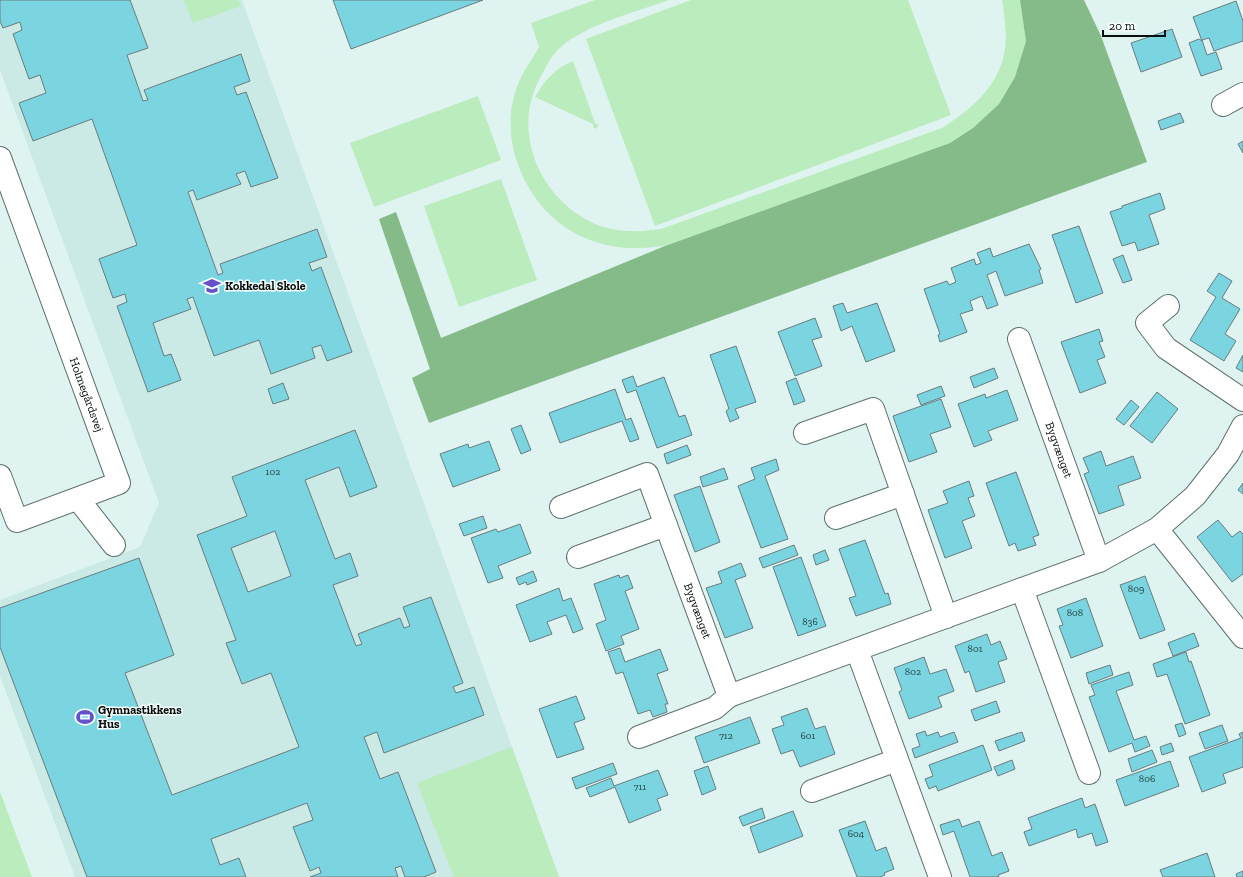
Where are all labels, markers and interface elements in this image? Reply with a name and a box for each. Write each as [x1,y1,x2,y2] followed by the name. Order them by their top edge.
[1103,12,1165,38] scale bar
[1109,19,1136,33] text: 20 m
[202,276,222,296] school or university icon: Kokkedal Skole
[225,279,306,293] place label: Kokkedal Skole
[67,356,107,434] street label: Holmegårdsvej
[1043,420,1076,480] street label: Bygvænget
[266,466,280,478] house number: 102
[681,581,714,641] street label: Bygvænget
[1128,583,1144,595] house number: 809
[1067,607,1083,619] house number: 808
[802,616,818,628] house number: 836
[968,643,983,655] house number: 801
[905,666,921,678] house number: 802
[98,703,182,731] place label: Gymnastikkens Hus
[75,707,95,727] sports icon: Gymnastikkens Hus
[719,730,733,742] house number: 712
[801,730,816,742] house number: 601
[1139,773,1155,785] house number: 806
[634,781,646,793] house number: 711
[848,828,865,840] house number: 604

